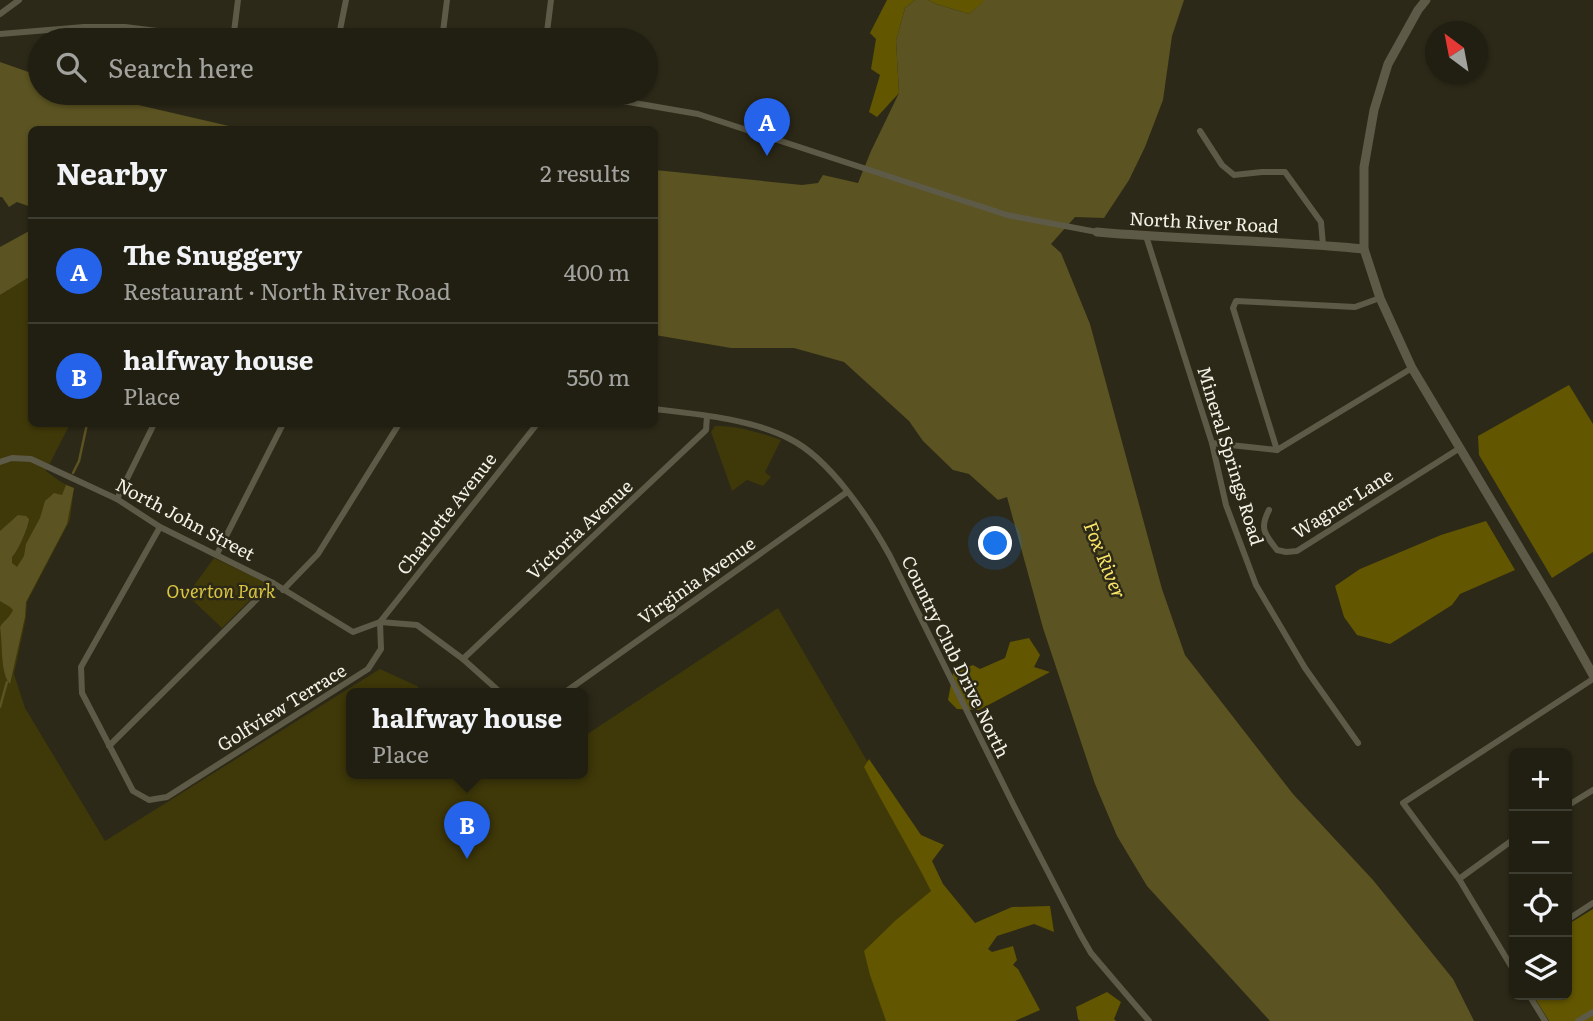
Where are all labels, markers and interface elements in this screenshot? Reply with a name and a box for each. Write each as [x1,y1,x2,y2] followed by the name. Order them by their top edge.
[1425,21,1488,84] north arrow
[28,28,658,105] search box
[108,47,254,86] text: Search here
[52,48,90,86] icon: search
[744,98,790,156] pin: A
[56,150,167,194] text: Nearby
[540,155,630,189] text: 2 results
[1129,204,1279,239] street label: North River Road
[123,234,302,273] text: The Snuggery
[70,254,88,288] text: A
[564,254,630,288] text: 400 m
[123,273,451,307] text: Restaurant · North River Road
[123,339,314,378] text: halfway house
[71,359,87,393] text: B
[566,359,630,393] text: 550 m
[1191,363,1272,548] street label: Mineral Springs Road
[123,378,180,412] text: Place
[389,446,502,580] street label: Charlotte Avenue
[1287,461,1398,544] street label: Wagner Lane
[111,471,261,567] street label: North John Street
[520,472,638,585] street label: Victoria Avenue
[1078,517,1134,603] water label: Fox River
[978,526,1012,560] your location
[632,529,760,630] street label: Virginia Avenue
[896,551,1017,762] street label: Country Club Drive North
[166,577,276,604] park label: Overton Park
[211,656,351,757] street label: Golfview Terrace
[346,688,588,779] popup
[372,697,562,736] text: halfway house
[372,736,429,770] text: Place
[1509,748,1572,1000] map controls
[1509,748,1572,811] button: +
[444,801,490,859] pin: B
[1509,811,1572,874] button: −
[1509,874,1572,937] button: locate
[1509,937,1572,1000] button: layers

